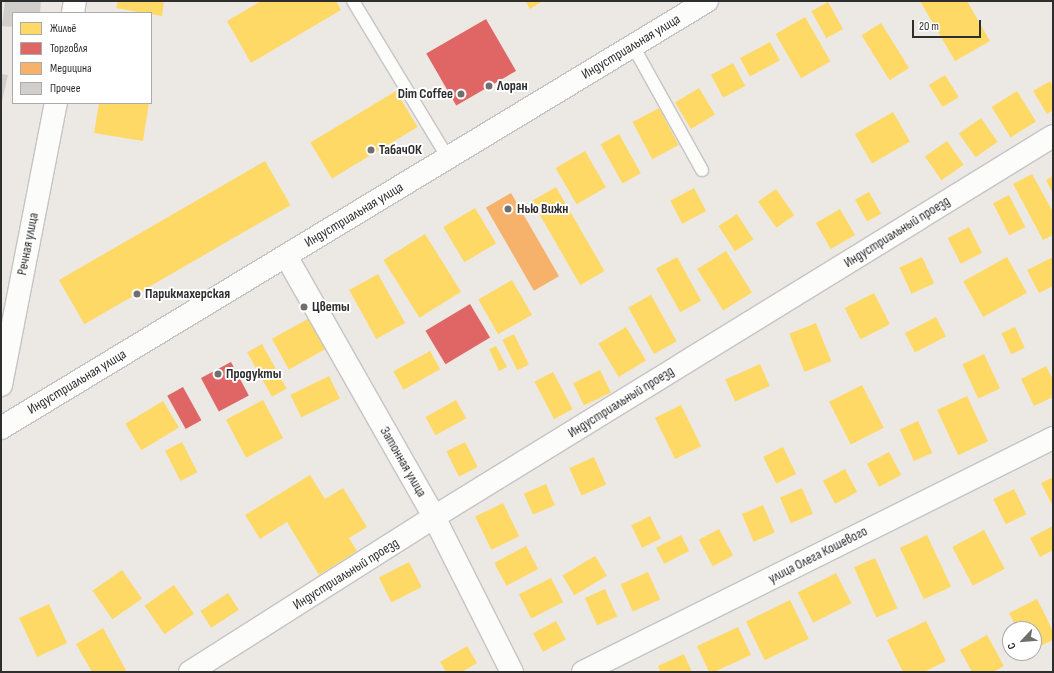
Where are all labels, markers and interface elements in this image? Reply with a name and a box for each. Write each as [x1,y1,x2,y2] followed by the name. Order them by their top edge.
[579,11,683,83] street label: Индустриальная улица
[12,12,152,104] legend
[914,12,983,38] scale bar
[919,19,939,34] text: 20 m
[50,21,76,36] text: Жильё
[50,41,87,56] text: Торговля
[50,61,92,76] text: Медицина
[497,78,528,94] place label: Лоран
[50,81,81,96] text: Прочее
[484,81,494,91] marker: Лоран
[398,86,453,102] place label: Dim Coffee
[456,89,466,99] marker: Dim Coffee
[379,142,422,158] place label: ТабачОК
[366,145,376,155] marker: ТабачОК
[302,179,406,251] street label: Индустриальная улица
[841,193,953,271] street label: Индустриальный проезд
[517,201,568,217] place label: Нью Вижн
[502,203,514,215] marker: Нью Вижн
[14,211,42,277] street label: Речная улица
[145,286,230,302] place label: Парикмахерская
[132,289,142,299] marker: Парикмахерская
[312,299,350,315] place label: Цветы
[299,302,309,312] marker: Цветы
[25,346,129,418] street label: Индустриальная улица
[565,363,677,441] street label: Индустриальный проезд
[226,366,281,382] place label: Продукты
[213,369,223,379] marker: Продукты
[376,424,430,500] street label: Затонная улица
[766,523,870,587] street label: улица Олега Кошевого
[290,535,402,613] street label: Индустриальный проезд
[1002,621,1042,661] north arrow
[1005,641,1019,651] text: С

